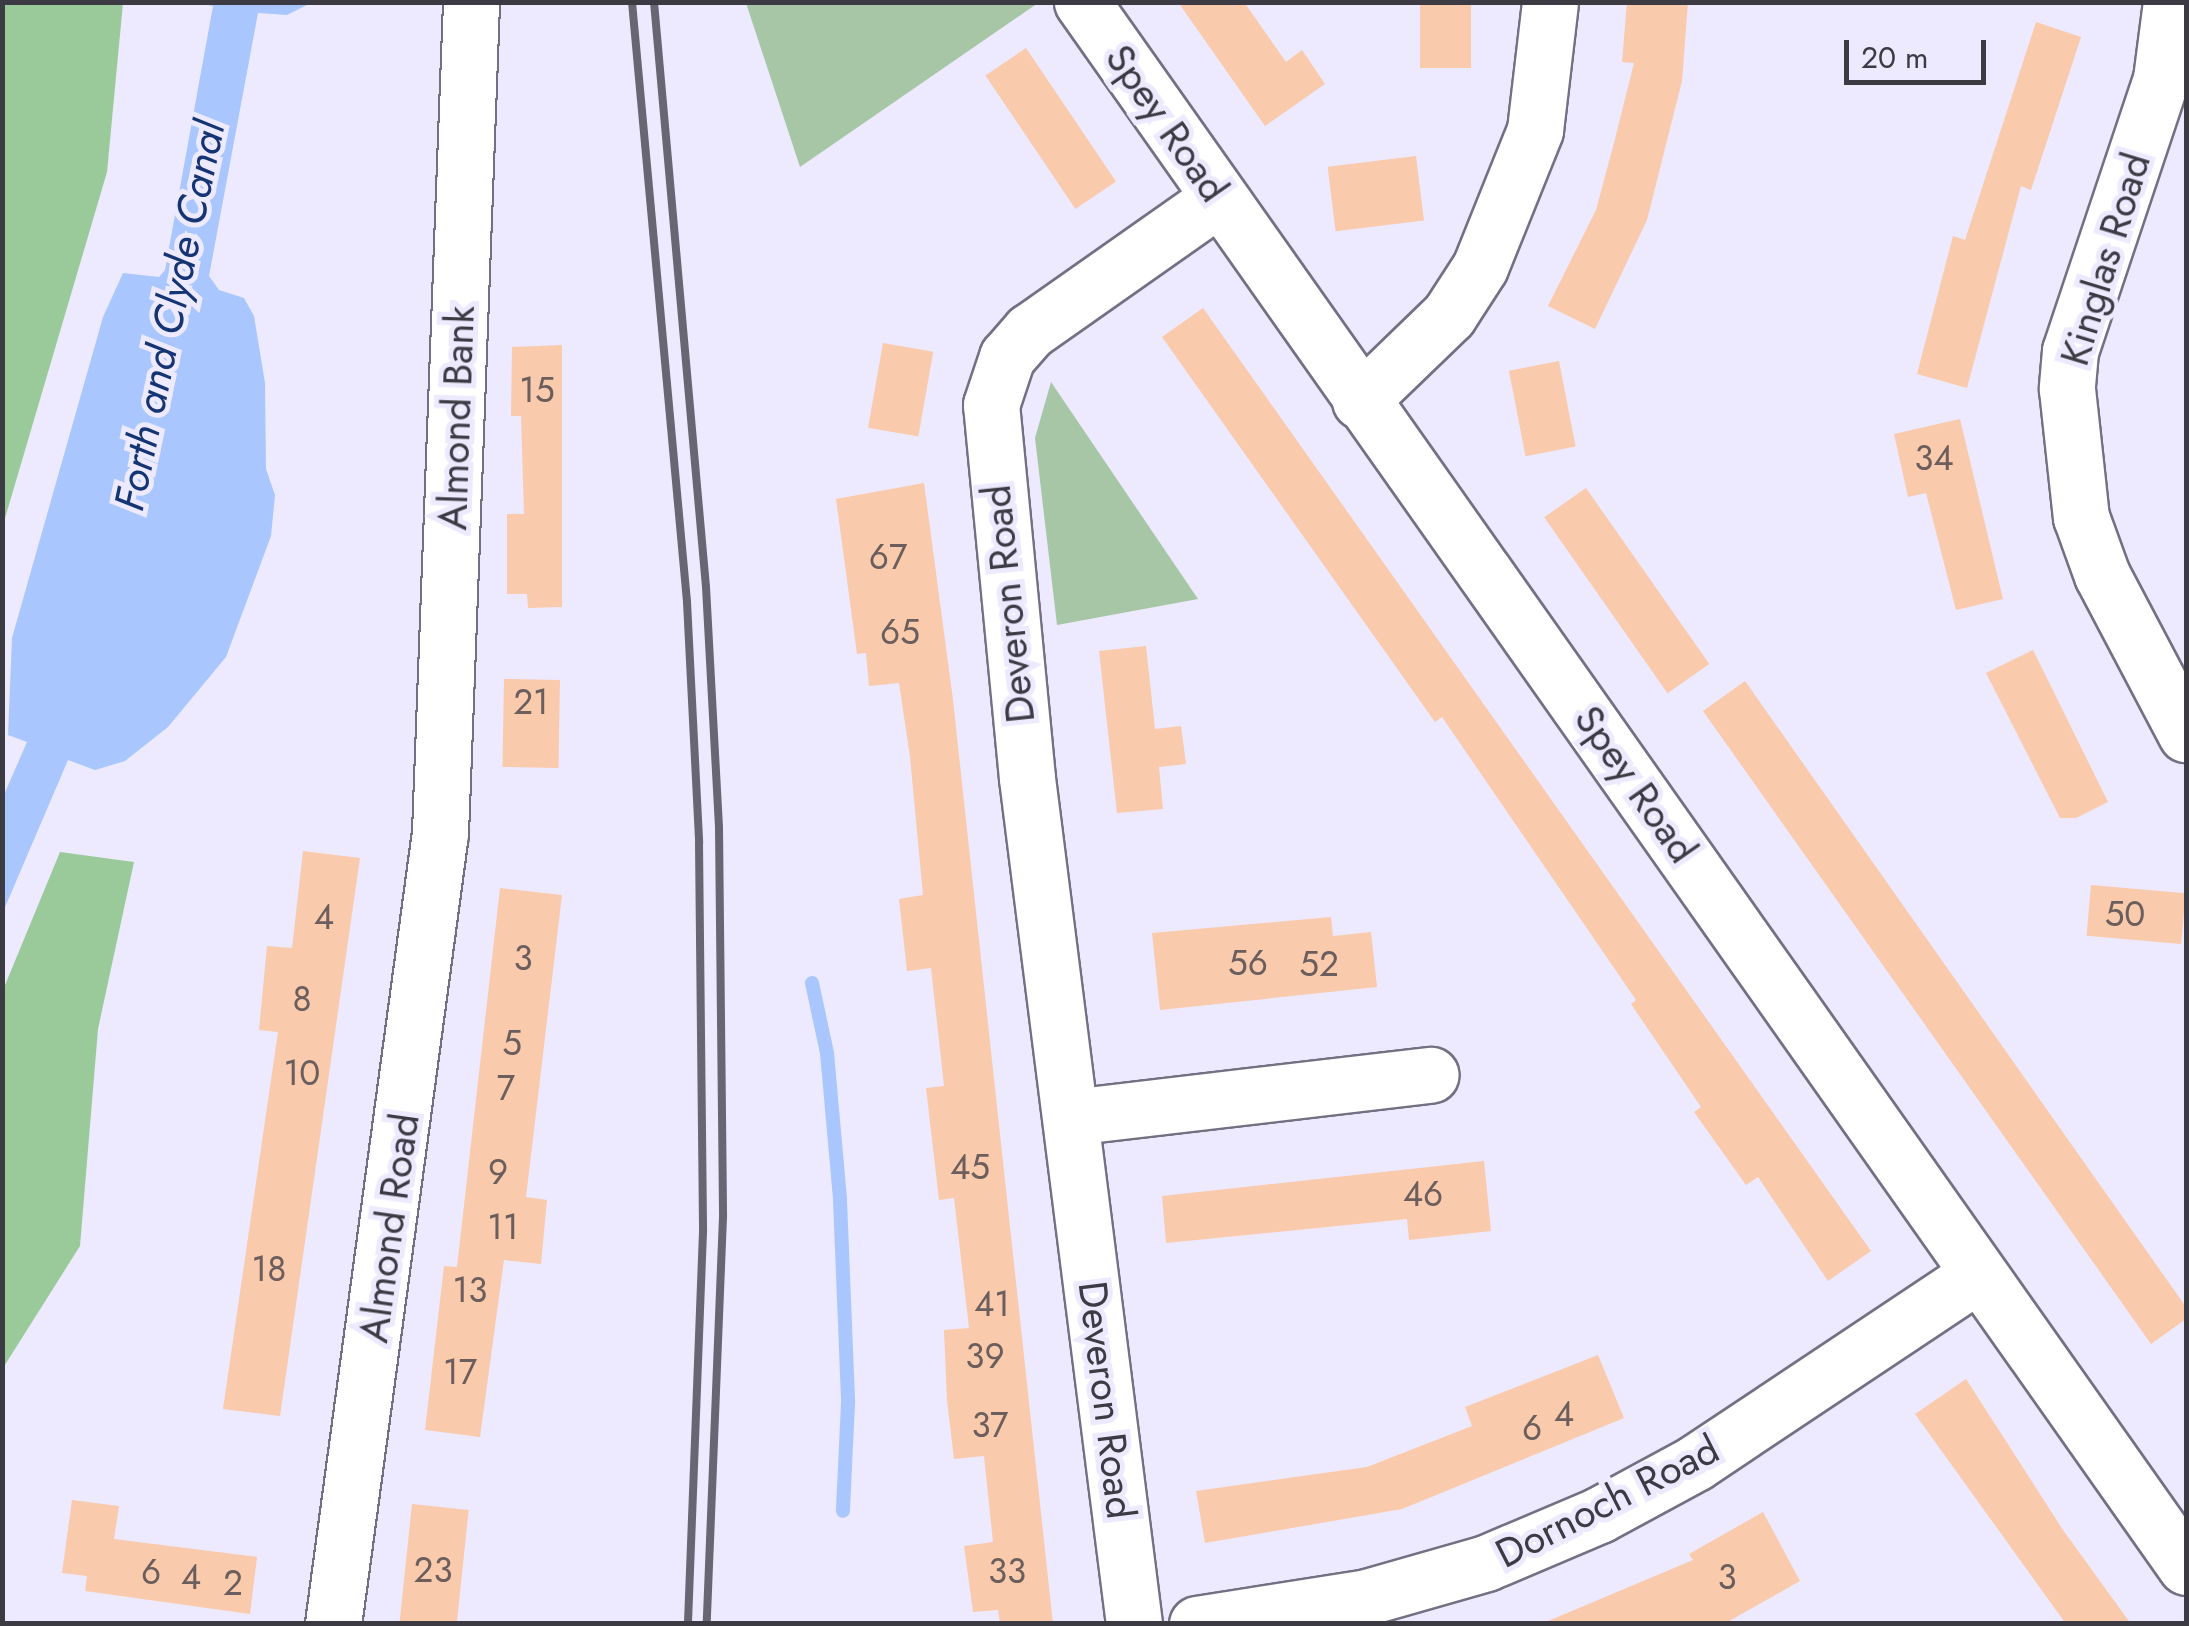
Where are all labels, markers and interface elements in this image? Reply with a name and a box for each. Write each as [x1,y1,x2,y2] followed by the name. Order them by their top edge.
[1849,20,1992,82] scale bar
[1096,35,1238,211] street label: Spey Road
[1861,36,1928,79] text: 20 m
[104,117,236,515] water label: Forth and Clyde Canal
[2050,147,2160,371] street label: Kinglas Road
[428,305,484,531] street label: Almond Bank
[519,369,555,411] house number: 15
[1914,437,1954,479] house number: 34
[972,483,1044,725] street label: Deveron Road
[869,536,907,578] house number: 67
[880,611,920,653] house number: 65
[513,681,549,723] house number: 21
[1565,696,1707,872] street label: Spey Road
[2105,893,2145,935] house number: 50
[314,896,334,938] house number: 4
[513,937,533,979] house number: 3
[1228,942,1268,984] house number: 56
[1299,943,1339,985] house number: 52
[292,978,312,1020] house number: 8
[502,1022,522,1064] house number: 5
[284,1052,320,1094] house number: 10
[497,1067,515,1109] house number: 7
[349,1110,429,1346] street label: Almond Road
[950,1146,990,1188] house number: 45
[488,1151,508,1193] house number: 9
[1403,1173,1443,1215] house number: 46
[487,1206,519,1248] house number: 11
[252,1248,286,1290] house number: 18
[453,1269,487,1311] house number: 13
[1069,1278,1145,1522] street label: Deveron Road
[974,1283,1010,1325] house number: 41
[965,1335,1005,1377] house number: 39
[443,1351,477,1393] house number: 17
[1554,1393,1574,1435] house number: 4
[972,1404,1008,1446] house number: 37
[1522,1407,1542,1449] house number: 6
[1487,1424,1727,1578] street label: Dornoch Road
[413,1549,453,1591] house number: 23
[988,1550,1026,1592] house number: 33
[141,1551,161,1593] house number: 6
[181,1556,201,1598] house number: 4
[1717,1556,1737,1598] house number: 3
[223,1562,243,1604] house number: 2

